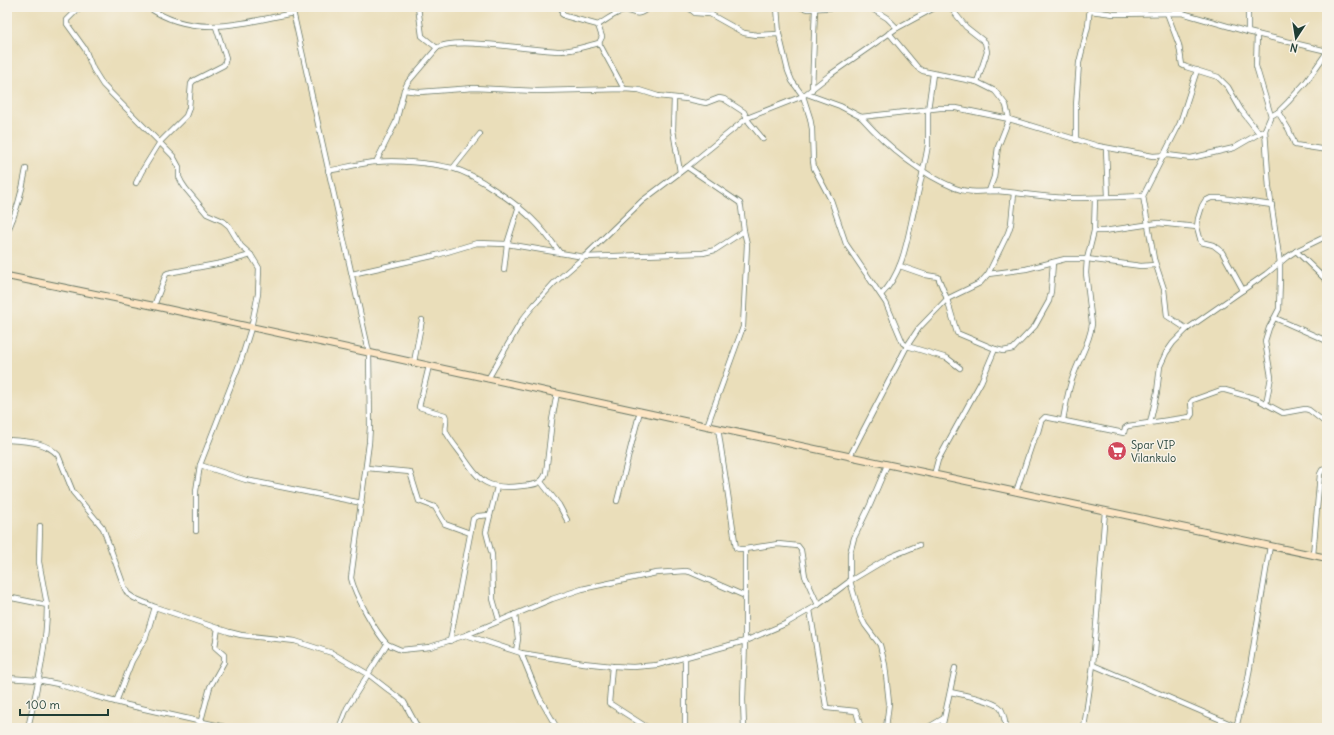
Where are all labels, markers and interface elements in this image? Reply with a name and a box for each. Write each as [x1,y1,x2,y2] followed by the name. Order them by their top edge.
[1276,18,1316,58] north arrow
[1289,40,1299,55] text: N
[1131,438,1176,465] place label: Spar VIP Vilankulo
[1106,440,1128,462] supermarket icon: Spar VIP Vilankulo
[20,691,108,717] scale bar
[26,697,60,712] text: 100 m

